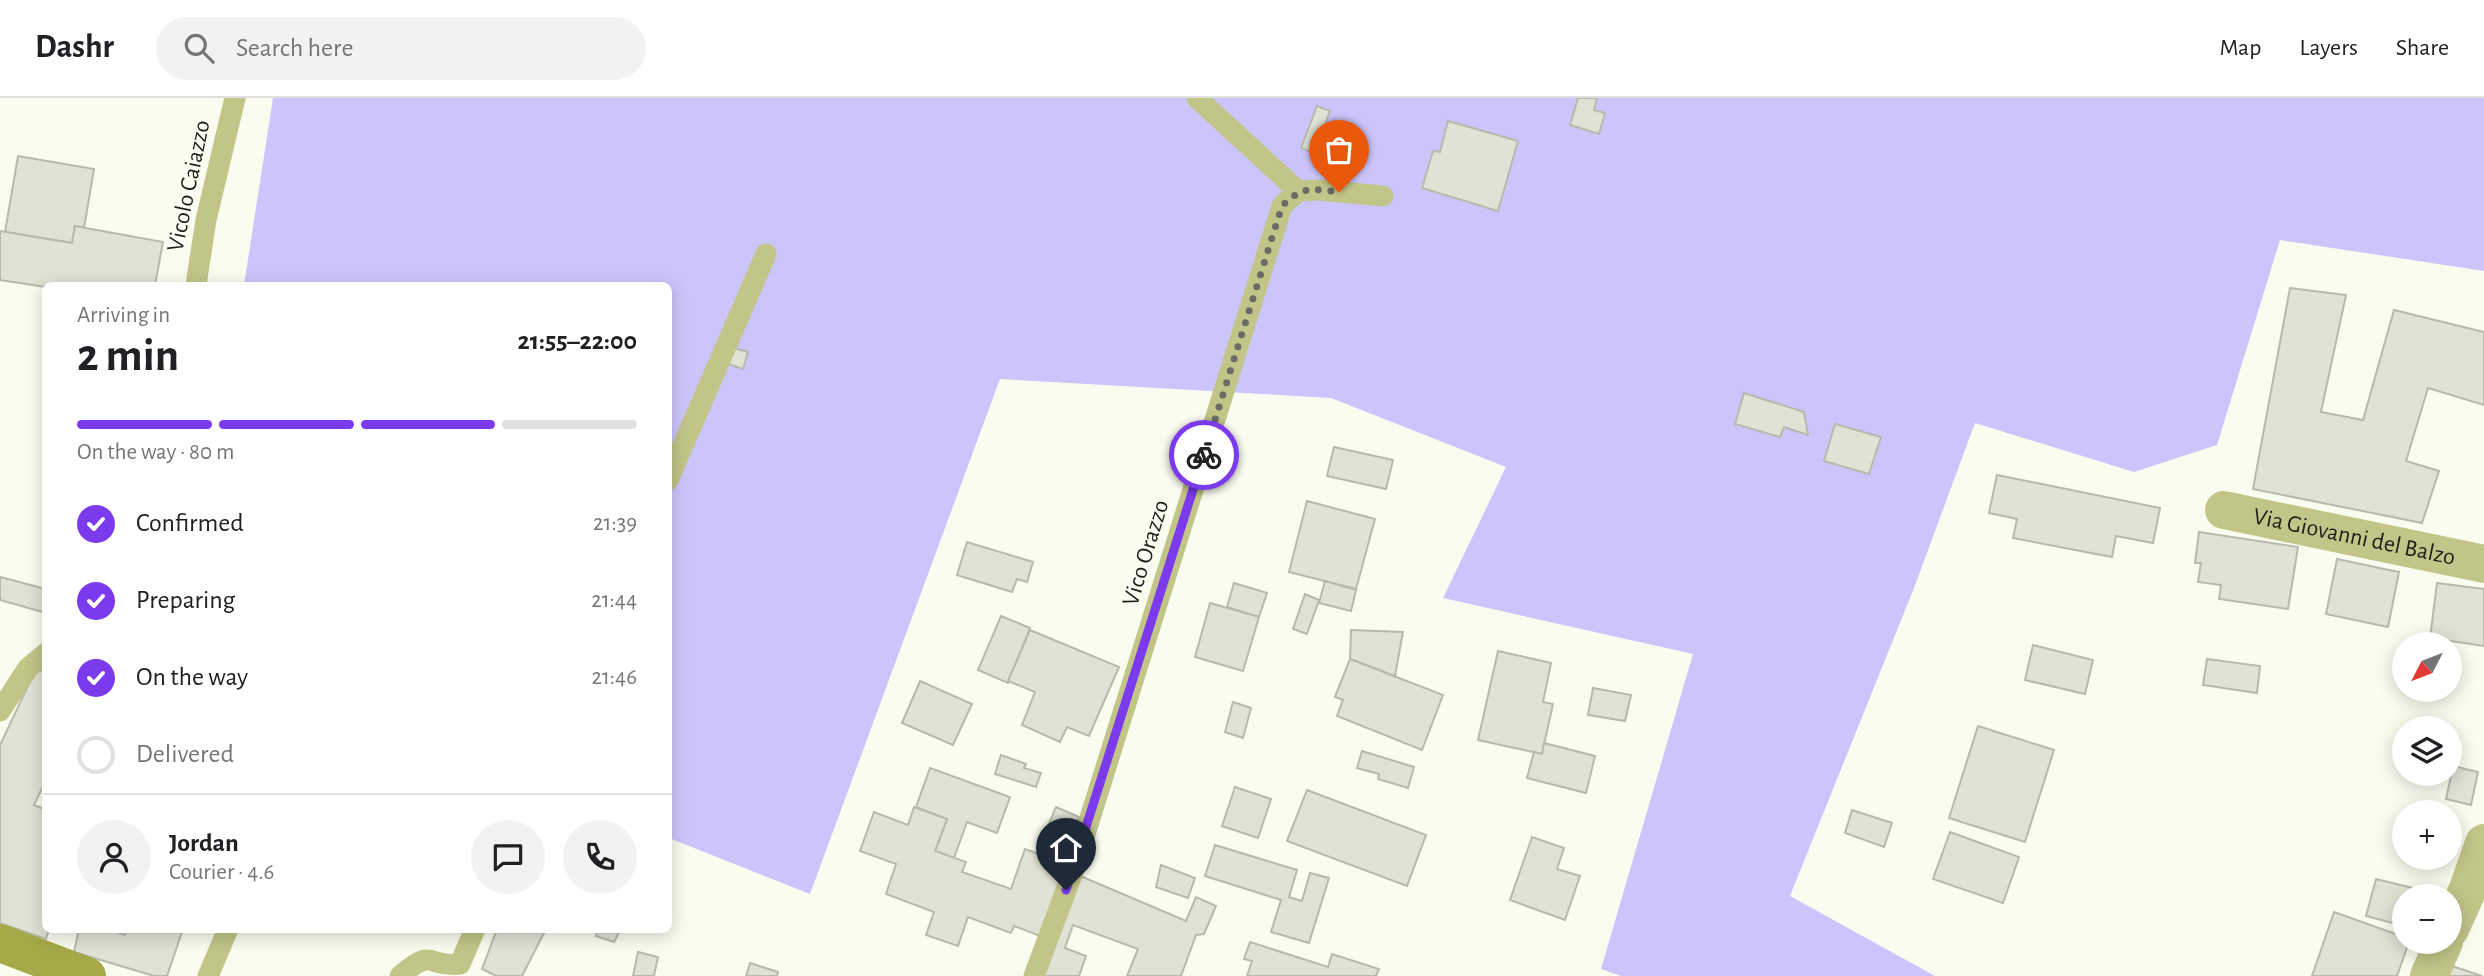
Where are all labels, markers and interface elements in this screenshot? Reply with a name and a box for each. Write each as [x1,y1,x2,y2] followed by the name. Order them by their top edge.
[156,17,646,80] search box
[180,29,218,67] icon: search
[35,31,114,64] text: Dashr
[236,35,353,61] text: Search here
[2219,36,2261,60] text: Map
[2299,36,2358,60] text: Layers
[2396,36,2449,60] text: Share
[163,118,215,254] street label: Vicolo Caiazzo
[1309,120,1369,192] pin
[1320,131,1358,169] icon: bag
[77,304,170,327] text: Arriving in
[517,328,637,354] text: 21:55–22:00
[77,333,179,379] text: 2 min
[1169,420,1239,490] courier
[1185,436,1223,474] icon: bike
[77,441,234,464] text: On the way · 80 m
[1119,497,1173,609] street label: Vico Orazzo
[2251,504,2457,570] street label: Via Giovanni del Balzo
[77,505,115,543] icon: check
[136,510,244,536] text: Confirmed
[593,512,637,535] text: 21:39
[77,582,115,620] icon: check
[136,587,235,613] text: Preparing
[591,589,637,612] text: 21:44
[2392,632,2462,702] north arrow
[2392,632,2462,954] map controls
[77,659,115,697] icon: check
[136,664,248,690] text: On the way
[591,666,637,689] text: 21:46
[2392,716,2462,786] button: layers
[136,741,234,767] text: Delivered
[2392,800,2462,870] button: +
[1036,818,1096,890] pin
[77,820,151,894] button: person
[471,820,545,894] button: chat
[563,820,637,894] button: phone
[1047,829,1085,867] icon: home
[169,830,239,856] text: Jordan
[169,861,274,884] text: Courier · 4.6
[2392,884,2462,954] button: −

